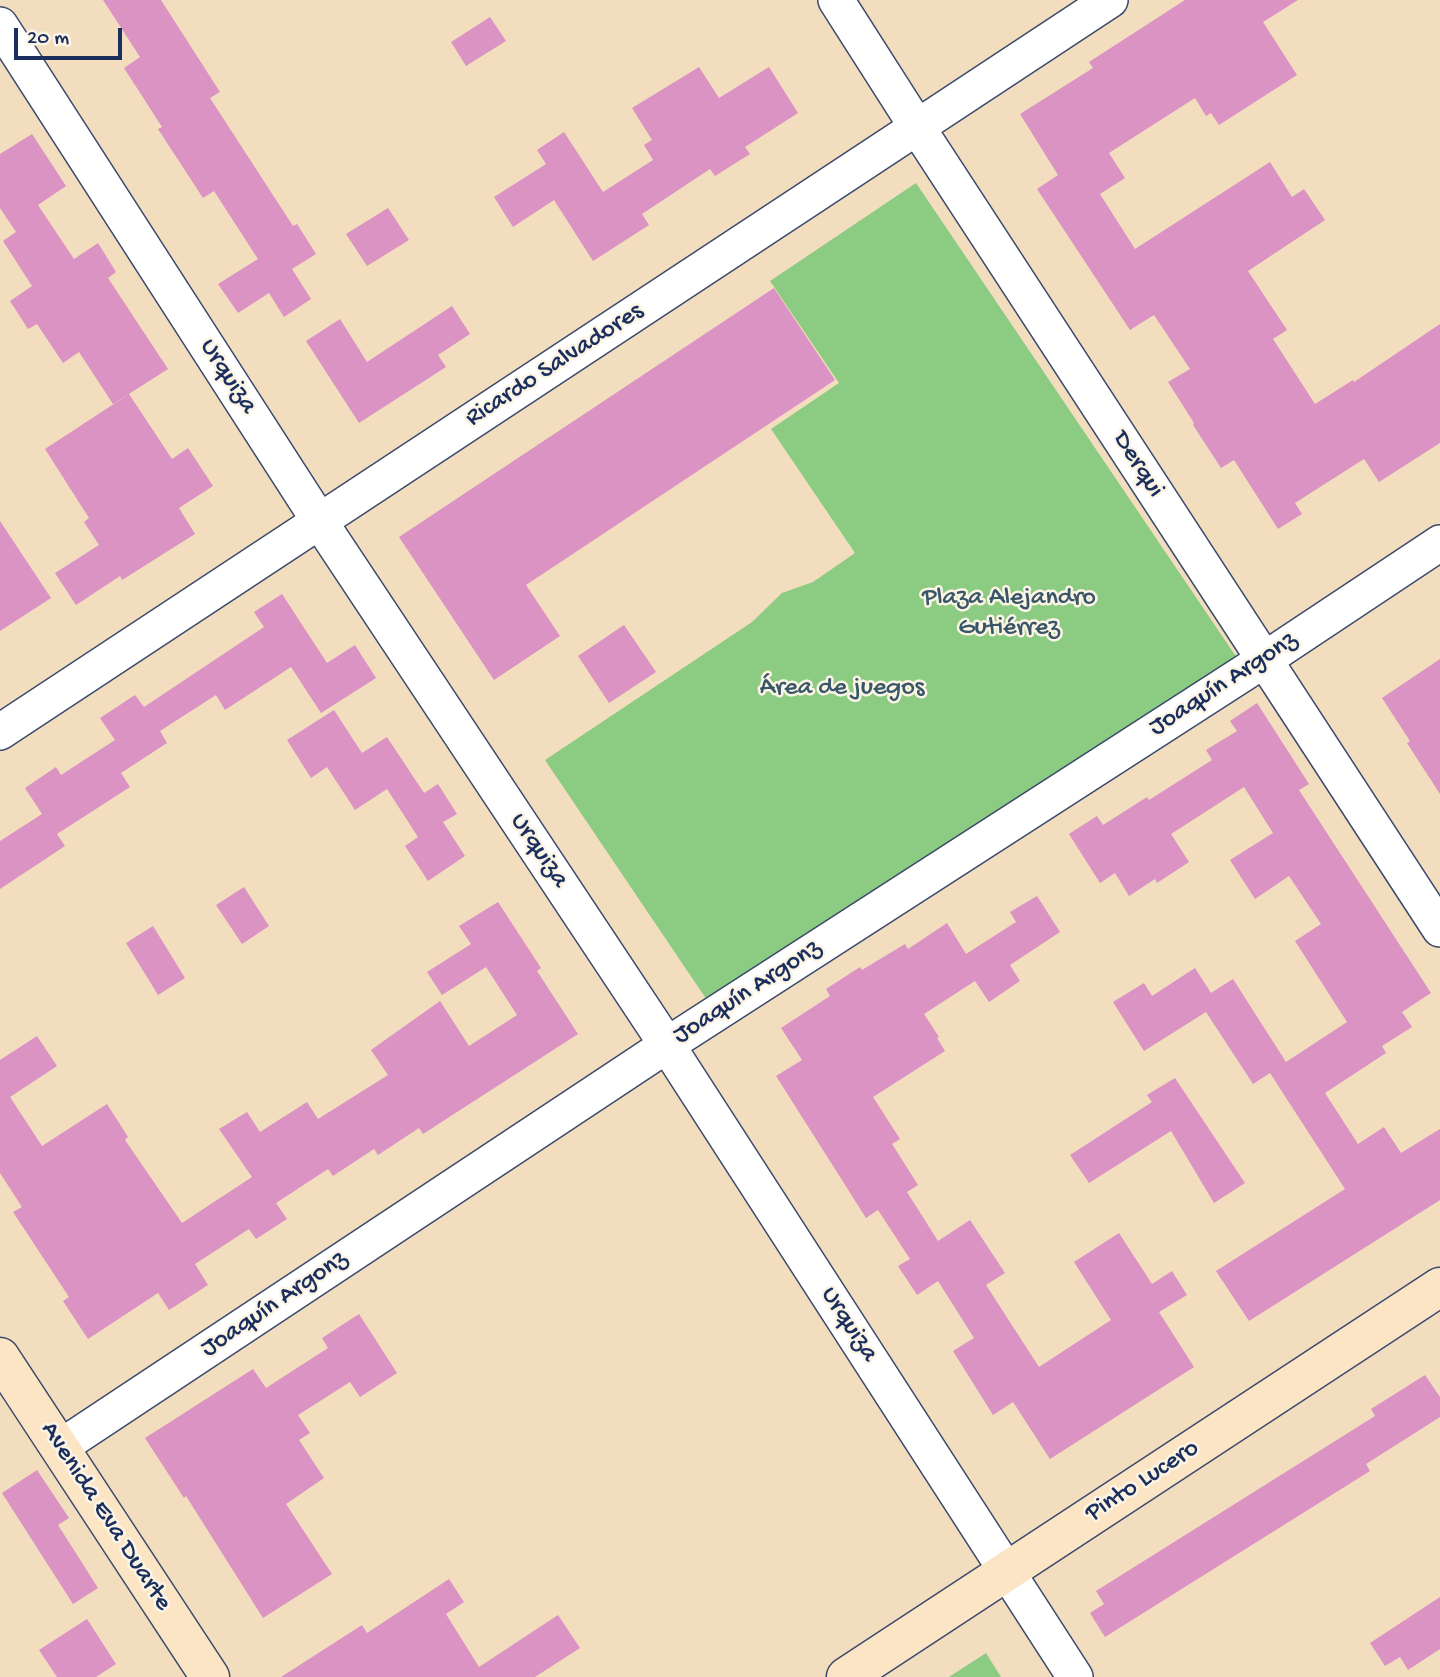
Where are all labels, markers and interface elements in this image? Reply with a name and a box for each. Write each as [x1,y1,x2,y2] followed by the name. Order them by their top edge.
[18,14,126,58] scale bar
[27,27,69,52] text: 20 m
[460,297,650,435] street label: Ricardo Salvadores
[191,333,263,421] street label: Urquiza
[1104,426,1170,504] street label: Derqui
[922,583,1096,644] park label: Plaza Alejandro Gutiérrez
[1144,626,1304,744] street label: Joaquín Argonz
[760,673,924,705] park label: Área de juegos
[502,808,574,894] street label: Urquiza
[668,934,828,1052] street label: Joaquín Argonz
[196,1244,354,1366] street label: Joaquín Argonz
[812,1281,884,1369] street label: Urquiza
[32,1417,178,1617] street label: Avenida Eva Duarte
[1080,1434,1206,1530] street label: Pinto Lucero

